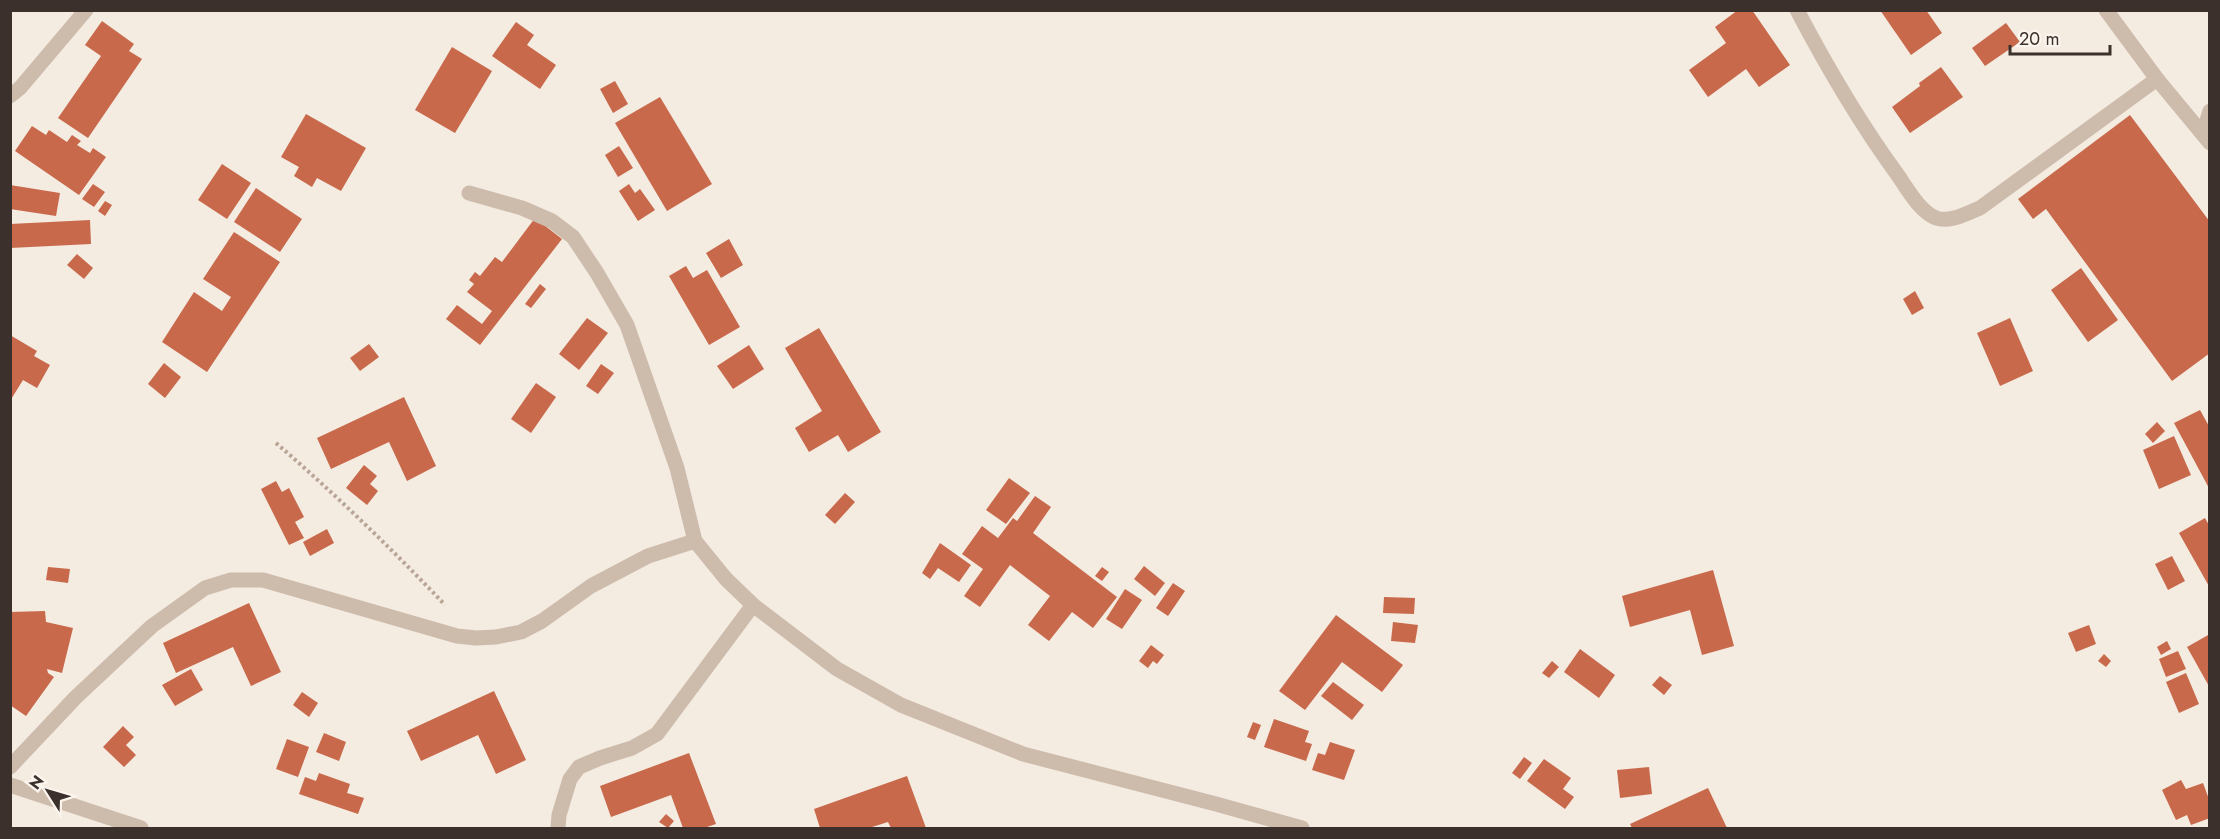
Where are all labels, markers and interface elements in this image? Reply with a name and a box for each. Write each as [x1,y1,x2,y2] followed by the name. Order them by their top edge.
[2010,18,2110,56] scale bar
[2019,26,2059,52] text: 20 m
[18,761,78,821] north arrow
[23,770,49,794] text: N

